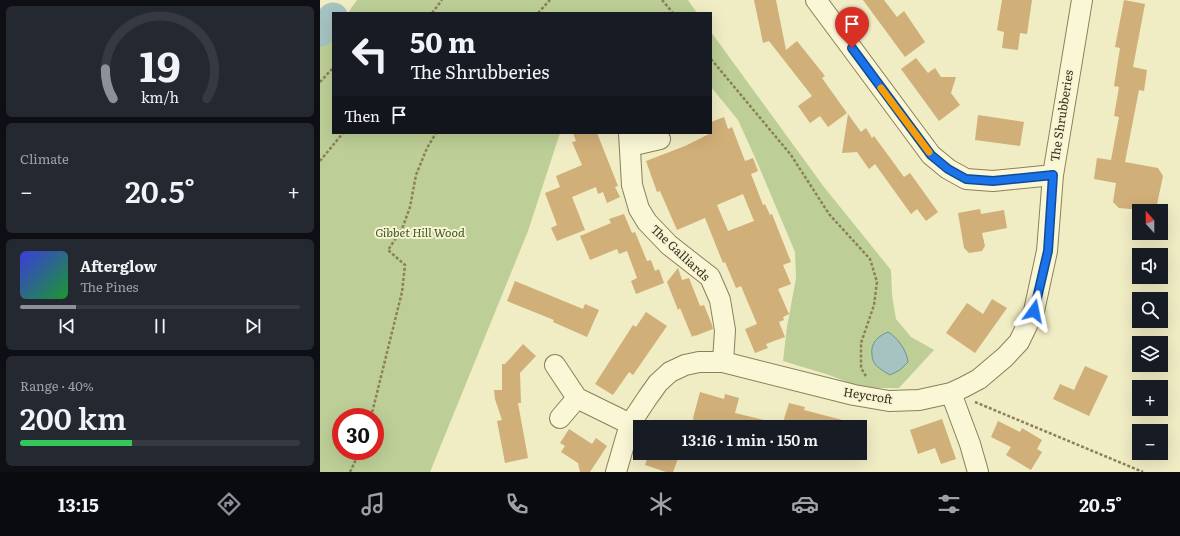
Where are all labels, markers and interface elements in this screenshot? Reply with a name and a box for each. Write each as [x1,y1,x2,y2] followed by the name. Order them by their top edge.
[835,7.0,869,48] pin
[841,13,863,35] icon: arrive
[410,20,476,62] text: 50 m
[344,28,396,80] icon: left
[139,33,181,95] text: 19
[410,58,549,85] text: The Shrubberies
[1045,68,1077,163] street label: The Shrubberies
[141,86,180,107] text: km/h
[344,104,380,127] text: Then
[388,104,410,126] icon: arrive
[20,149,69,168] text: Climate
[125,168,195,212] text: 20.5°
[20,174,33,207] text: −
[287,174,300,207] text: +
[1132,204,1168,240] north arrow
[1132,204,1168,460] map controls
[647,220,715,285] street label: The Galliards
[375,223,465,241] park label: Gibbet Hill Wood
[1132,248,1168,284] button: sound
[80,254,157,277] text: Afterglow
[80,277,138,296] text: The Pines
[1013,290,1055,332] position arrow
[1132,292,1168,328] button: search
[56,315,78,337] icon: previous
[149,315,171,337] icon: pause
[242,315,264,337] icon: next
[1132,336,1168,372] button: layers
[20,376,94,395] text: Range · 40%
[1132,380,1168,416] button: +
[842,382,894,408] street label: Heycroft
[20,395,127,439] text: 200 km
[332,408,384,460] speed limit sign: 30
[1132,424,1168,460] button: −
[682,428,818,451] text: 13:16 · 1 min · 150 m
[215,490,243,518] icon: directions
[359,490,387,518] icon: music
[503,490,531,518] icon: phone
[647,490,675,518] icon: climate
[791,490,819,518] icon: car
[935,490,963,518] icon: filters
[58,491,99,518] text: 13:15
[1079,491,1122,518] text: 20.5°

